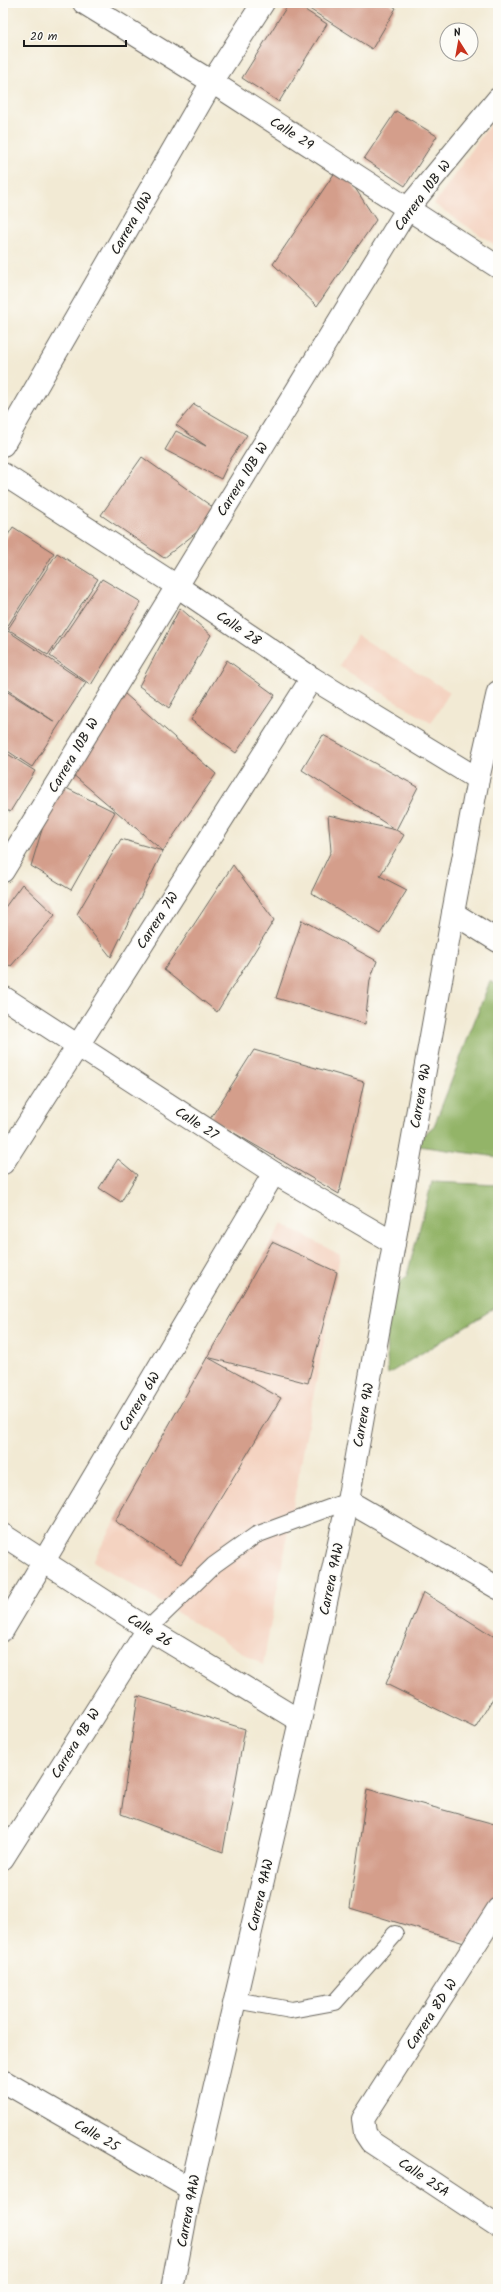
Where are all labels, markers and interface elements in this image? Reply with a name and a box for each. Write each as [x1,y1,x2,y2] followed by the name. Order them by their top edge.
[24,22,126,48] scale bar
[439,22,479,62] north arrow
[452,24,462,43] text: N
[30,27,58,46] text: 20 m
[265,111,318,156] street label: Calle 29
[389,155,457,236] street label: Carrera 10B W
[105,188,159,259] street label: Carrera 10W
[211,438,275,521] street label: Carrera 10B W
[211,606,266,652] street label: Calle 28
[43,714,105,797] street label: Carrera 10B W
[131,887,185,954] street label: Carrera 7W
[404,1062,437,1130] street label: Carrera 9W
[170,1101,223,1147] street label: Calle 27
[113,1367,166,1436] street label: Carrera 6W
[347,1381,380,1449] street label: Carrera 9W
[314,1541,350,1618] street label: Carrera 9AW
[123,1608,176,1653] street label: Calle 26
[45,1704,106,1783] street label: Carrera 9B W
[242,1857,280,1934] street label: Carrera 9AW
[400,1974,463,2055] street label: Carrera 8D W
[70,2114,125,2158] street label: Calle 25
[393,2153,454,2203] street label: Calle 25A
[171,2173,207,2249] street label: Carrera 9AW

